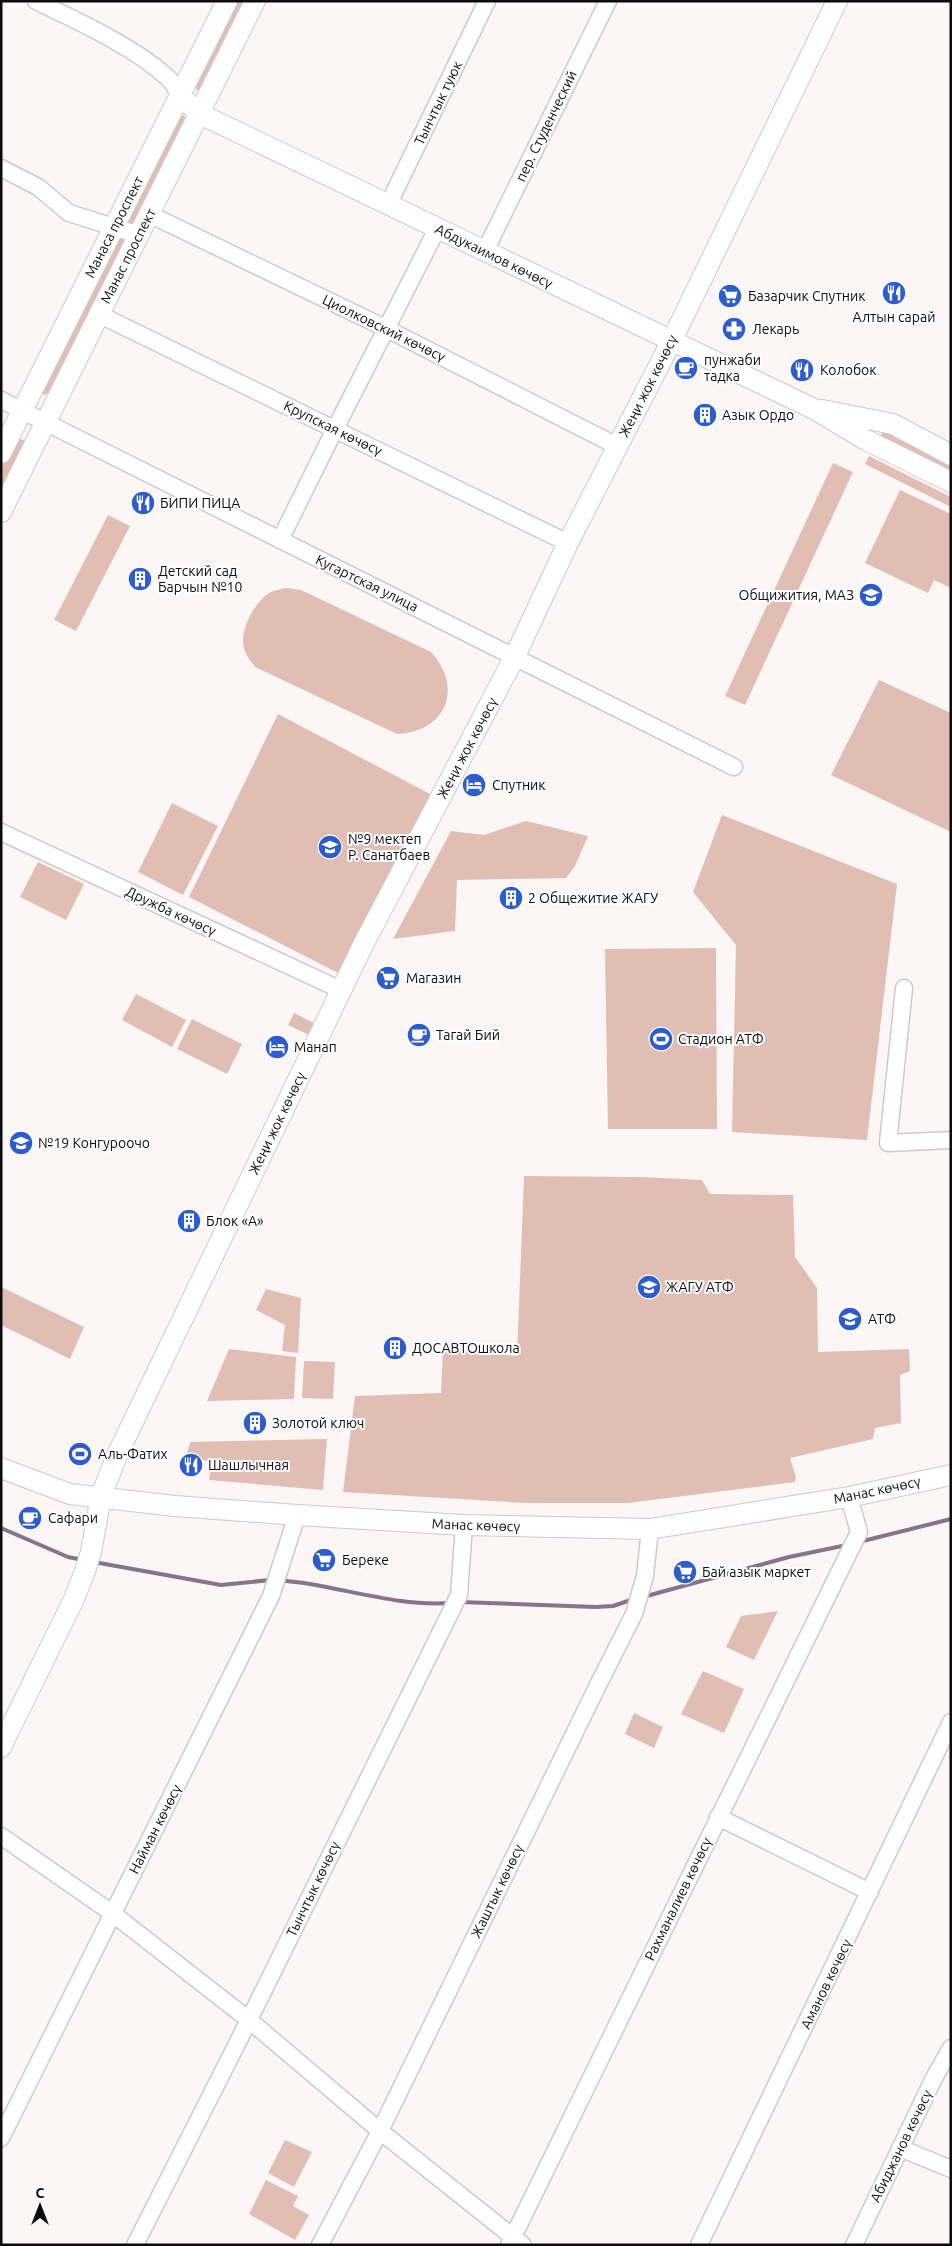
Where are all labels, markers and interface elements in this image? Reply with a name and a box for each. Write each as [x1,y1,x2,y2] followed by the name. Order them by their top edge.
[411,58,465,148] street label: Тынчтык туюк
[512,68,580,184] street label: пер. Студенческий
[81,174,147,280] street label: Манаса проспект
[97,206,159,306] street label: Манас проспект
[433,221,555,291] street label: Абдукаимов көчөсү
[881,280,907,306] restaurant icon: Алтын сарай
[717,283,743,309] supermarket icon: Базарчик Спутник
[748,288,866,304] place label: Базарчик Спутник
[320,291,448,365] street label: Циолковский көчөсү
[852,309,936,325] place label: Алтын сарай
[721,316,747,342] pharmacy icon: Лекарь
[752,321,799,337] place label: Лекарь
[615,332,681,440] street label: Жеңи жок көчөсү
[704,352,761,384] place label: пунжаби тадка
[673,355,699,381] cafe icon: пунжаби тадка
[789,357,815,383] restaurant icon: Колобок
[820,362,877,378] place label: Колобок
[281,397,385,459] street label: Крупская көчөсү
[692,402,718,428] building icon: Азык Ордо
[722,407,794,423] place label: Азык Ордо
[130,490,156,516] restaurant icon: БИПИ ПИЦА
[160,495,240,511] place label: БИПИ ПИЦА
[313,551,421,615] street label: Кугартская улица
[158,563,242,595] place label: Детский сад Барчын №10
[127,566,153,592] building icon: Детский сад Барчын №10
[858,582,884,608] school or university icon: Общижития, МАЗ
[739,587,854,603] place label: Общижития, МАЗ
[434,695,500,801] street label: Жеңи жок көчөсү
[461,772,487,798] hotel icon: Спутник
[492,777,546,793] place label: Спутник
[348,831,430,863] place label: №9 мектеп Р. Санатбаев
[317,834,343,860] school or university icon: №9 мектеп Р. Санатбаев
[123,883,219,939] street label: Дружба көчөсү
[498,885,524,911] building icon: 2 Общежитие ЖАГУ
[528,890,658,906] place label: 2 Общежитие ЖАГУ
[375,965,401,991] supermarket icon: Магазин
[406,970,461,986] place label: Магазин
[406,1022,432,1048] cafe icon: Тагай Бий
[648,1026,674,1052] sports icon: Стадион АТФ
[436,1027,500,1043] place label: Тагай Бий
[678,1031,764,1047] place label: Стадион АТФ
[264,1034,290,1060] hotel icon: Манап
[294,1039,337,1055] place label: Манап
[245,1069,309,1177] street label: Жеңи жок көчөсү
[8,1130,34,1156] school or university icon: №19 Конгуроочо
[38,1135,150,1151] place label: №19 Конгуроочо
[176,1208,202,1234] building icon: Блок «А»
[206,1213,264,1229] place label: Блок «А»
[636,1274,662,1300] school or university icon: ЖАГУ АТФ
[666,1279,734,1295] place label: ЖАГУ АТФ
[837,1306,863,1332] school or university icon: АТФ
[868,1311,896,1327] place label: АТФ
[382,1335,408,1361] building icon: ДОСАВТОшкола
[412,1340,520,1356] place label: ДОСАВТОшкола
[242,1410,268,1436] building icon: Золотой ключ
[272,1415,364,1431] place label: Золотой ключ
[67,1441,93,1467] sports icon: Аль-Фатих
[98,1446,168,1462] place label: Аль-Фатих
[178,1452,204,1478] restaurant icon: Шашлычная
[208,1457,289,1473] place label: Шашлычная
[832,1473,922,1507] street label: Манас көчөсү
[17,1505,43,1531] cafe icon: Сафари
[48,1510,98,1526] place label: Сафари
[431,1515,521,1535] street label: Манас көчөсү
[311,1547,337,1573] supermarket icon: Береке
[342,1552,389,1568] place label: Береке
[672,1559,698,1585] supermarket icon: Бай азык маркет
[702,1564,811,1580] place label: Бай азык маркет
[126,1781,184,1876] street label: Найман көчөсү
[641,1835,715,1963] street label: Рахманалиев көчөсү
[283,1839,343,1939] street label: Тынчтык көчөсү
[467,1842,527,1940] street label: Жаштык көчөсү
[797,1936,855,2032] street label: Аманов көчөсү
[867,2087,935,2205] street label: Абиджанов көчөсү
[15,2181,65,2231] north arrow
[36,2185,45,2201] text: С

